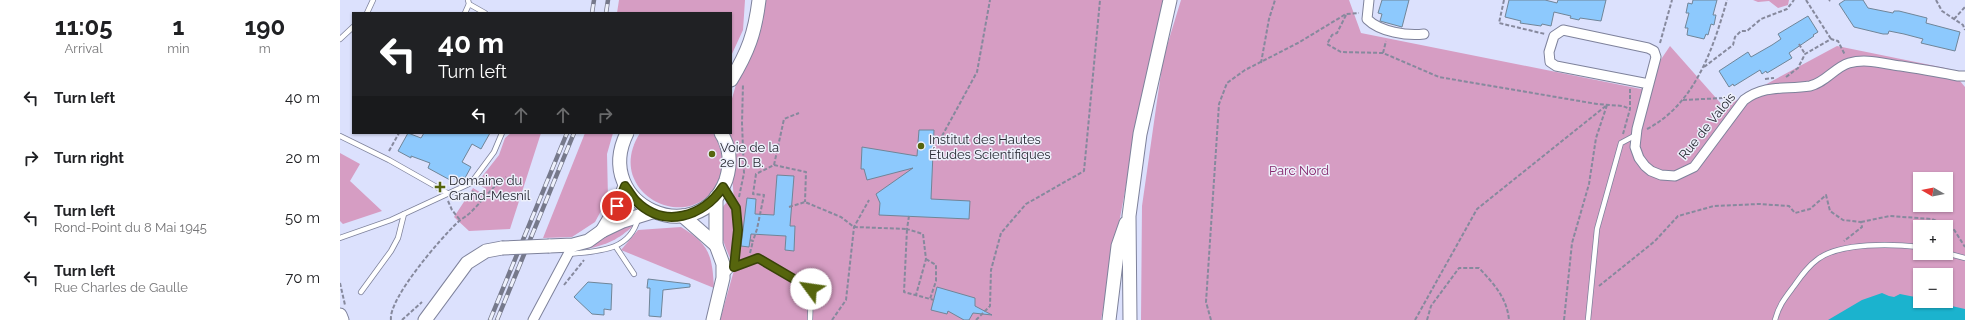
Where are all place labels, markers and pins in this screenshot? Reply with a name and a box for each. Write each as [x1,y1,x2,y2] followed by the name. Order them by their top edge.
[929,132,1051,162] place label: Institut des Hautes Études Scientifiques
[720,140,779,170] place label: Voie de la 2e D. B.
[916,141,926,151] marker: Institut des Hautes Études Scientifiques
[707,149,717,159] marker: Voie de la 2e D. B.
[449,173,531,203] place label: Domaine du Grand-Mesnil
[434,181,446,193] marker: Domaine du Grand-Mesnil
[600,189,634,223] pin

